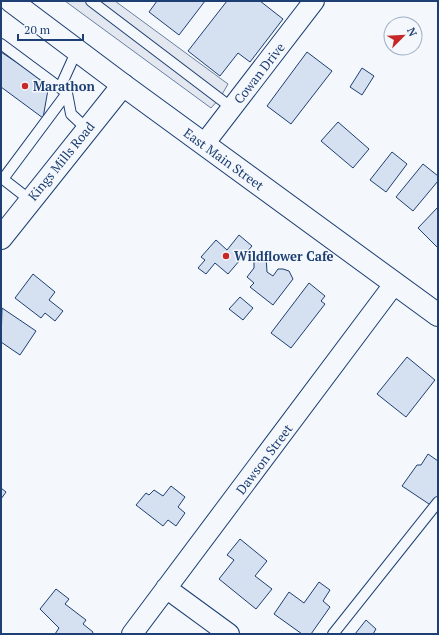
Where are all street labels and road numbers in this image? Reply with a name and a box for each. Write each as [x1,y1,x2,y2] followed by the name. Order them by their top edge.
[229,39,289,107] street label: Cowan Drive
[24,118,98,204] street label: Kings Mills Road
[180,124,268,194] street label: East Main Street
[232,420,296,498] street label: Dawson Street

